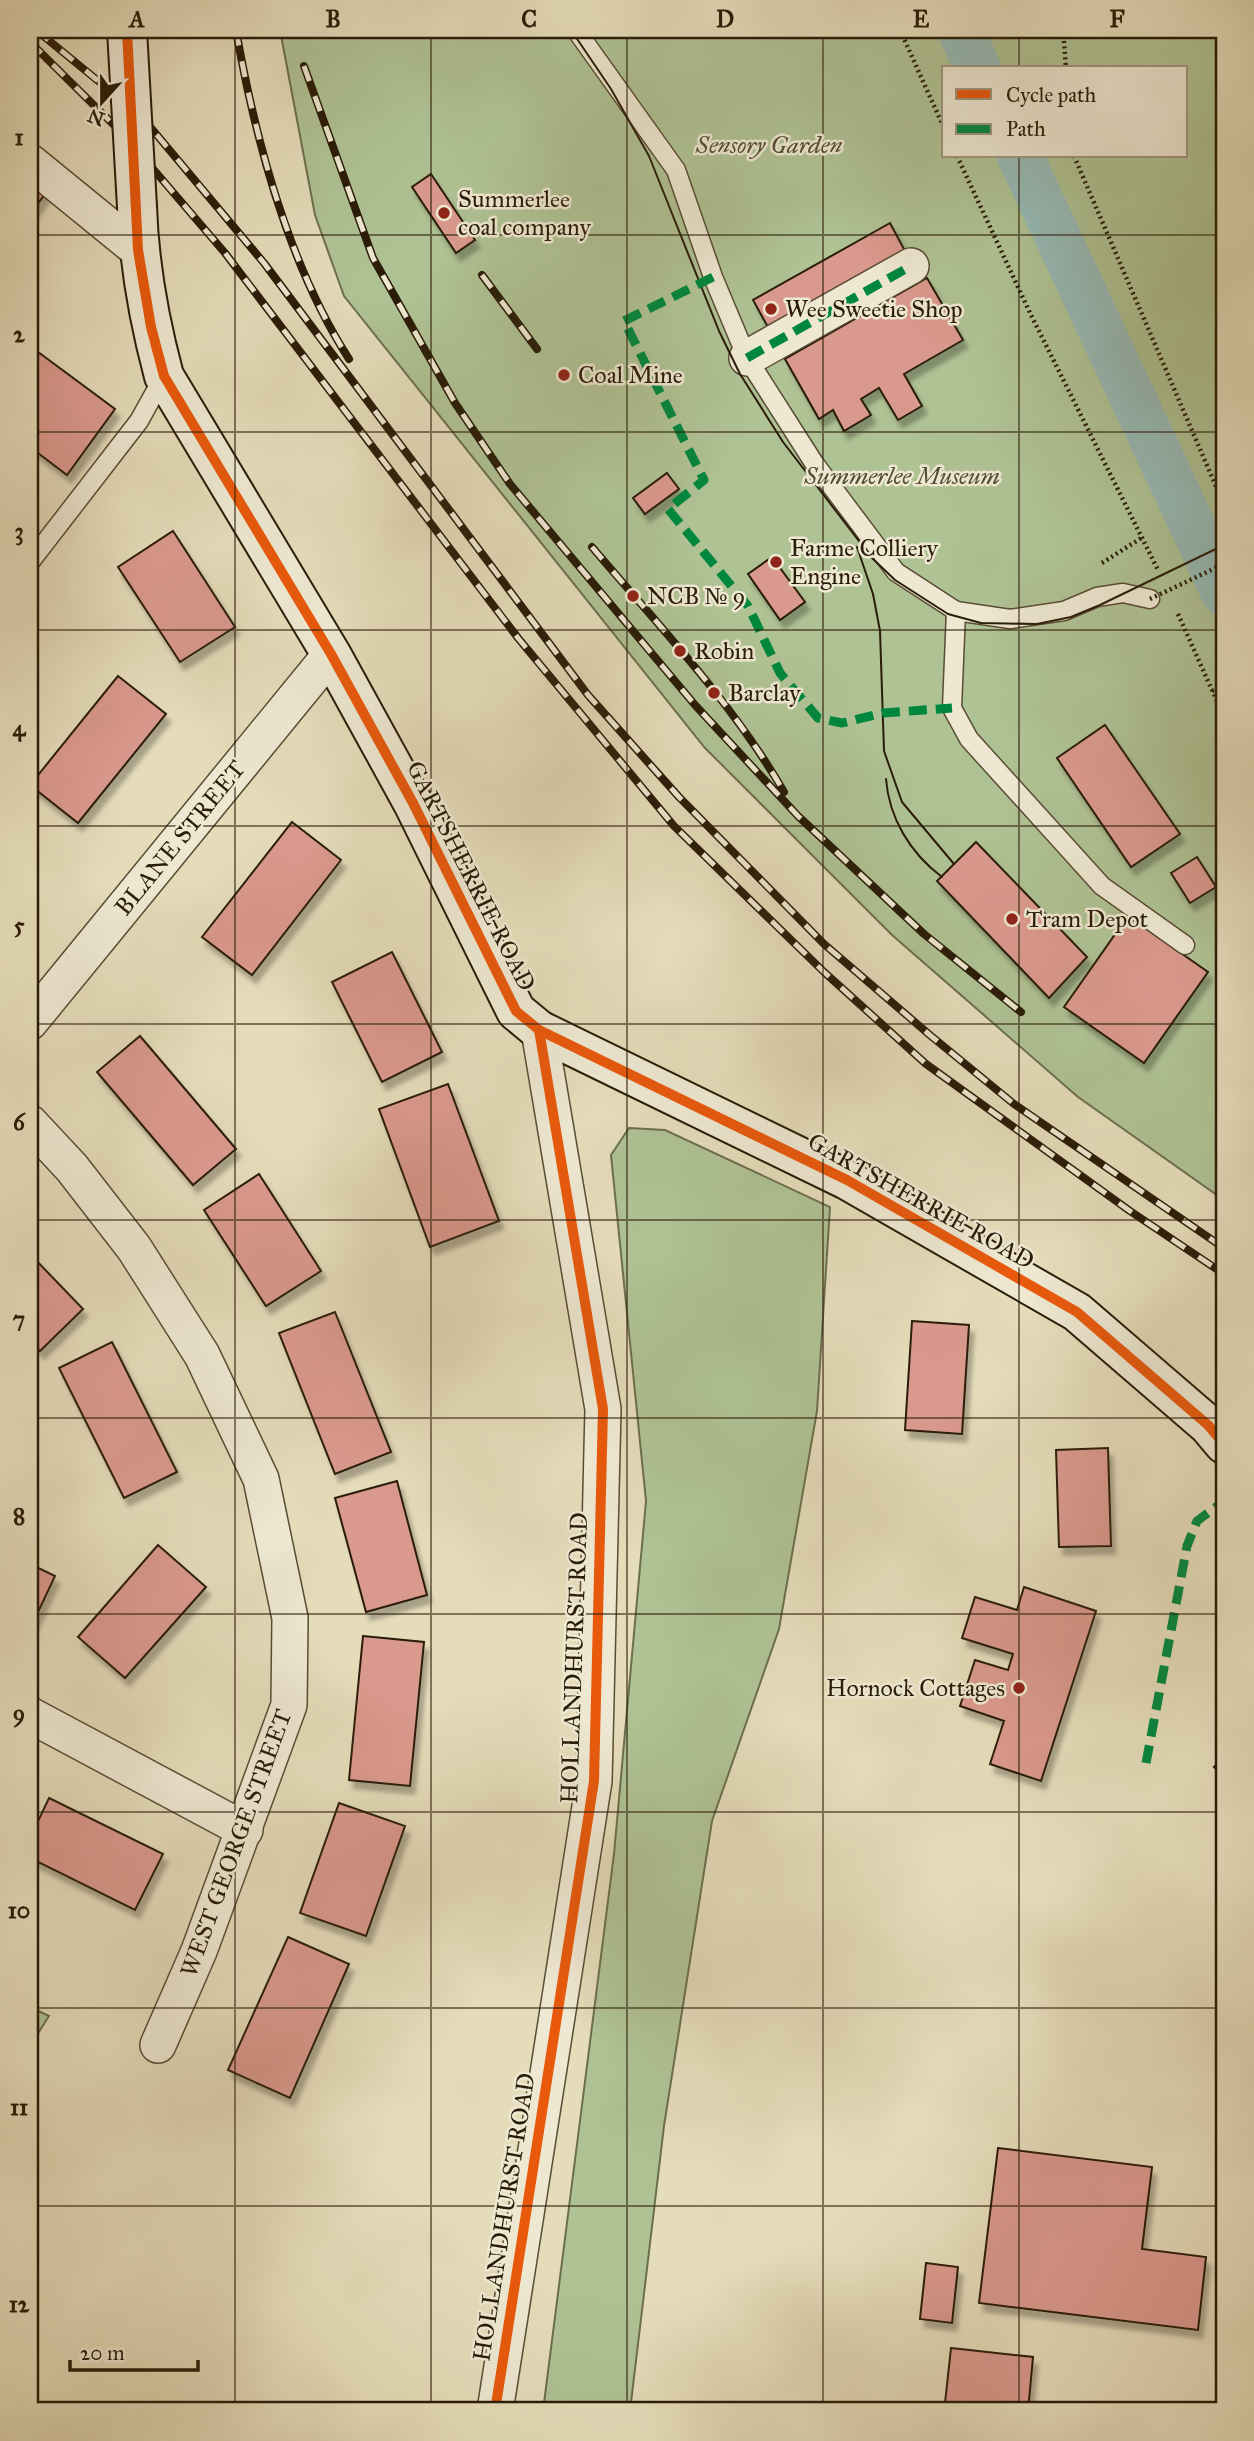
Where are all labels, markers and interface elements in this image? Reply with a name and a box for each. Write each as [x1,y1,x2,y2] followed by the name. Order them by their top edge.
[127,5,145,33] text: A
[325,5,341,33] text: B
[521,5,537,33] text: C
[716,5,734,33] text: D
[913,5,930,33] text: E
[1109,5,1125,33] text: F
[66,66,136,136] north arrow
[942,66,1188,158] legend
[1006,82,1097,108] text: Cycle path
[84,104,108,131] text: N
[1006,116,1046,142] text: Path
[14,123,24,151] text: 1
[695,130,843,160] park label: Sensory Garden
[458,184,591,242] place label: Summerlee coal company
[436,205,452,221] marker: Summerlee coal company
[785,294,963,324] place label: Wee Sweetie Shop
[763,301,779,317] marker: Wee Sweetie Shop
[13,320,25,348] text: 2
[578,360,683,390] place label: Coal Mine
[556,367,572,383] marker: Coal Mine
[803,461,1000,491] park label: Summerlee Museum
[14,517,24,546] text: 3
[790,533,939,591] place label: Farme Colliery Engine
[768,554,784,570] marker: Farme Colliery Engine
[647,581,746,611] place label: NCB № 9
[625,588,641,604] marker: NCB № 9
[694,636,754,666] place label: Robin
[672,643,688,659] marker: Robin
[728,678,801,708] place label: Barclay
[706,685,722,701] marker: Barclay
[13,714,27,742] text: 4
[108,754,252,922] street label: BLANE STREET
[400,756,542,996] street label: GARTSHERRIE ROAD
[1026,904,1149,934] place label: Tram Depot
[14,911,25,939] text: 5
[1004,911,1020,927] marker: Tram Depot
[13,1108,26,1136] text: 6
[803,1126,1039,1276] street label: GARTSHERRIE ROAD
[13,1305,25,1333] text: 7
[13,1502,25,1530] text: 8
[554,1512,594,1804] street label: HOLLANDHURST ROAD
[826,1673,1005,1703] place label: Hornock Cottages
[1011,1680,1027,1696] marker: Hornock Cottages
[13,1699,25,1728] text: 9
[174,1705,298,1981] street label: WEST GEORGE STREET
[8,1896,30,1924] text: 10
[466,2071,542,2363] street label: HOLLANDHURST ROAD
[10,2093,28,2121] text: 11
[9,2290,30,2318] text: 12
[70,2329,198,2373] scale bar
[80,2340,125,2366] text: 20 m

